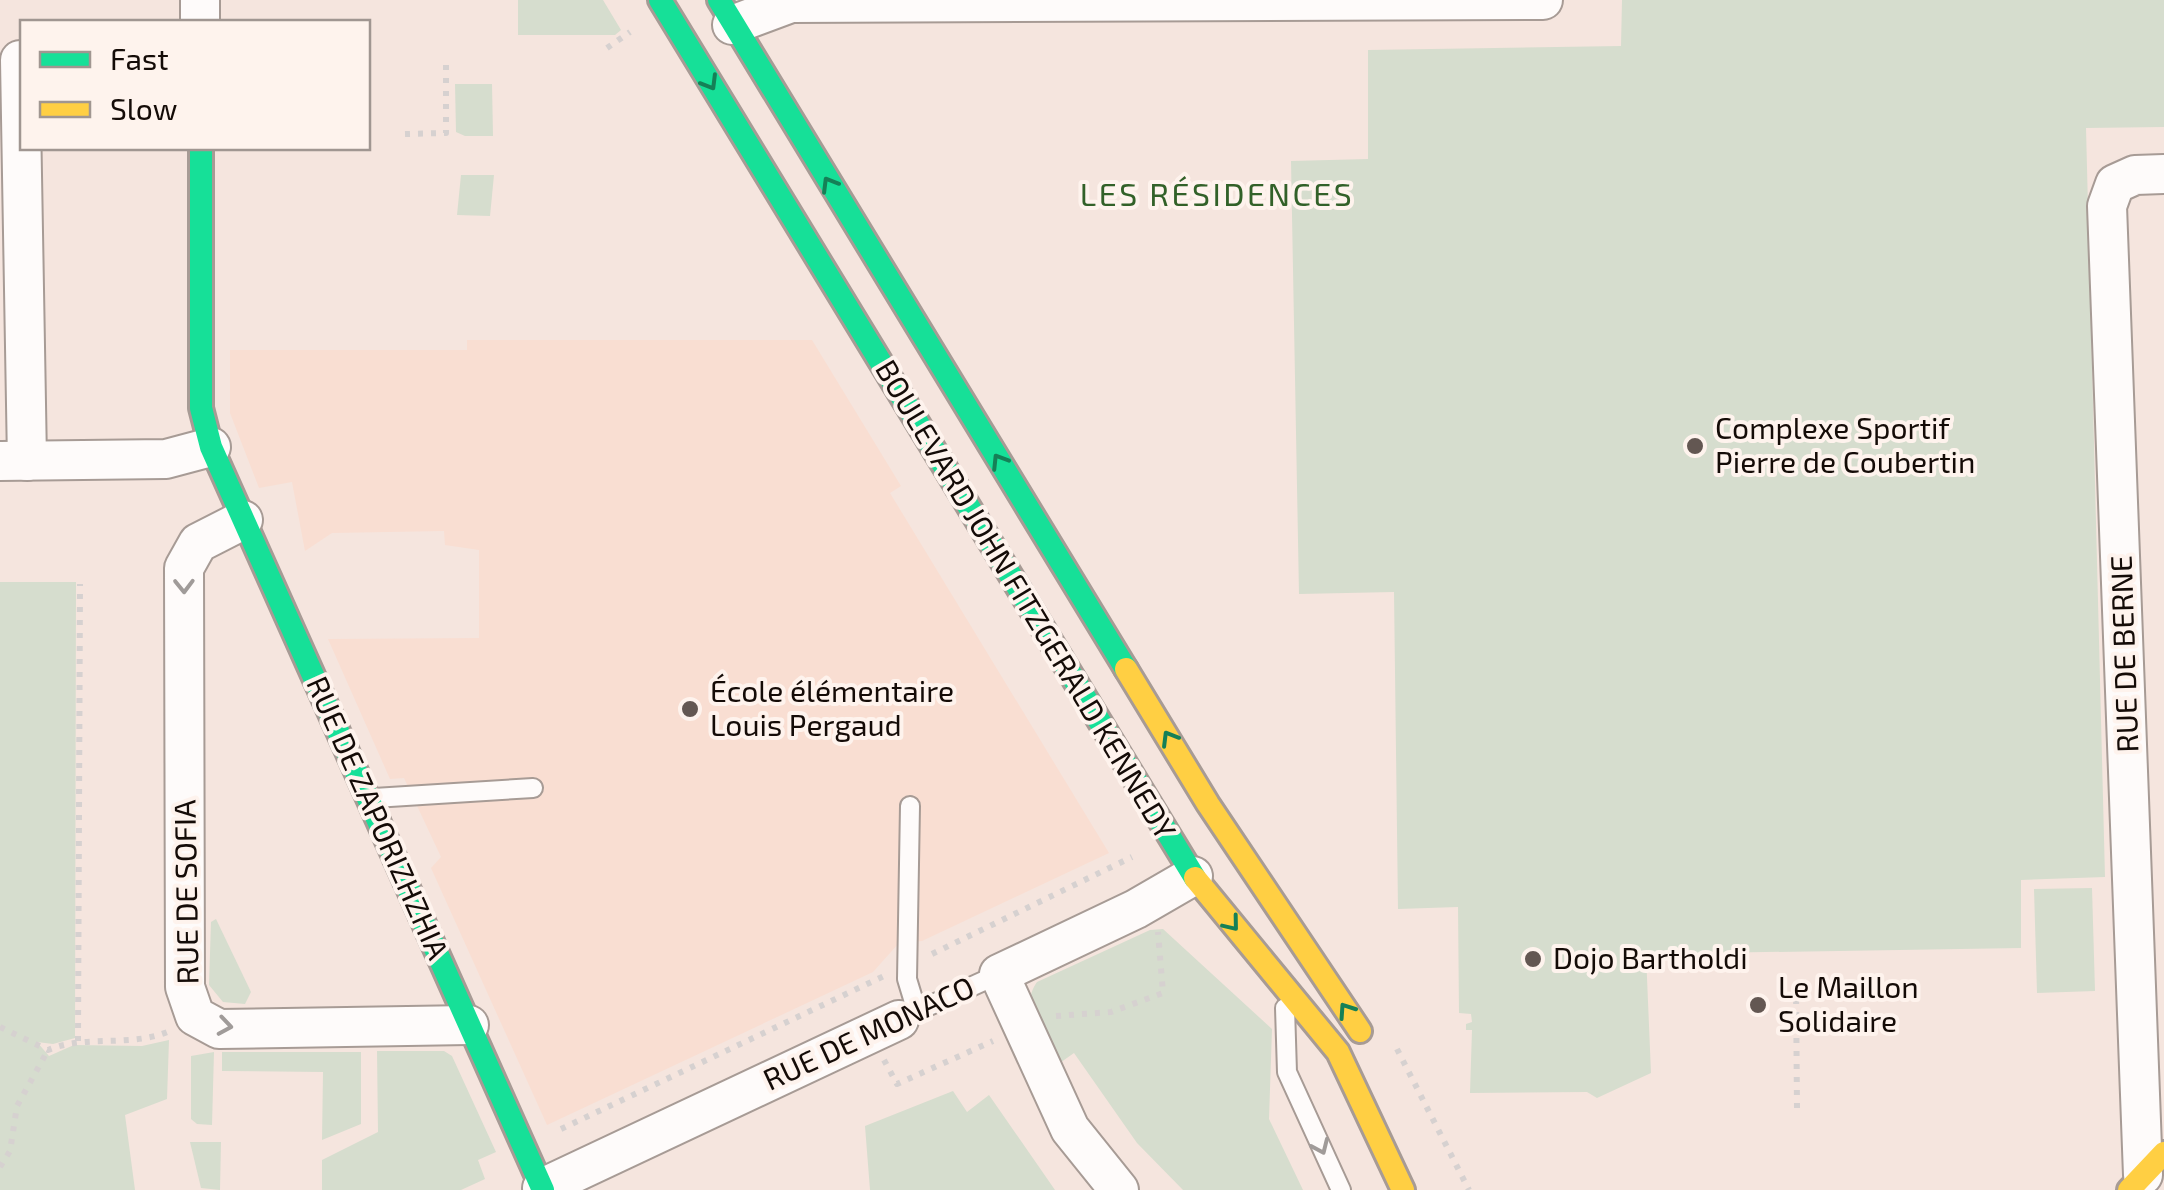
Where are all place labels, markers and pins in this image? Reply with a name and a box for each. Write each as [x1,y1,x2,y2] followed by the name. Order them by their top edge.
[1715,409,1976,479] place label: Complexe Sportif Pierre de Coubertin
[1684,435,1706,457] marker: Complexe Sportif Pierre de Coubertin
[710,672,954,742] place label: École élémentaire Louis Pergaud
[679,698,701,720] marker: École élémentaire Louis Pergaud
[1553,939,1748,975] place label: Dojo Bartholdi
[1522,948,1544,970] marker: Dojo Bartholdi
[1778,968,1919,1038] place label: Le Maillon Solidaire
[1747,994,1769,1016] marker: Le Maillon Solidaire

